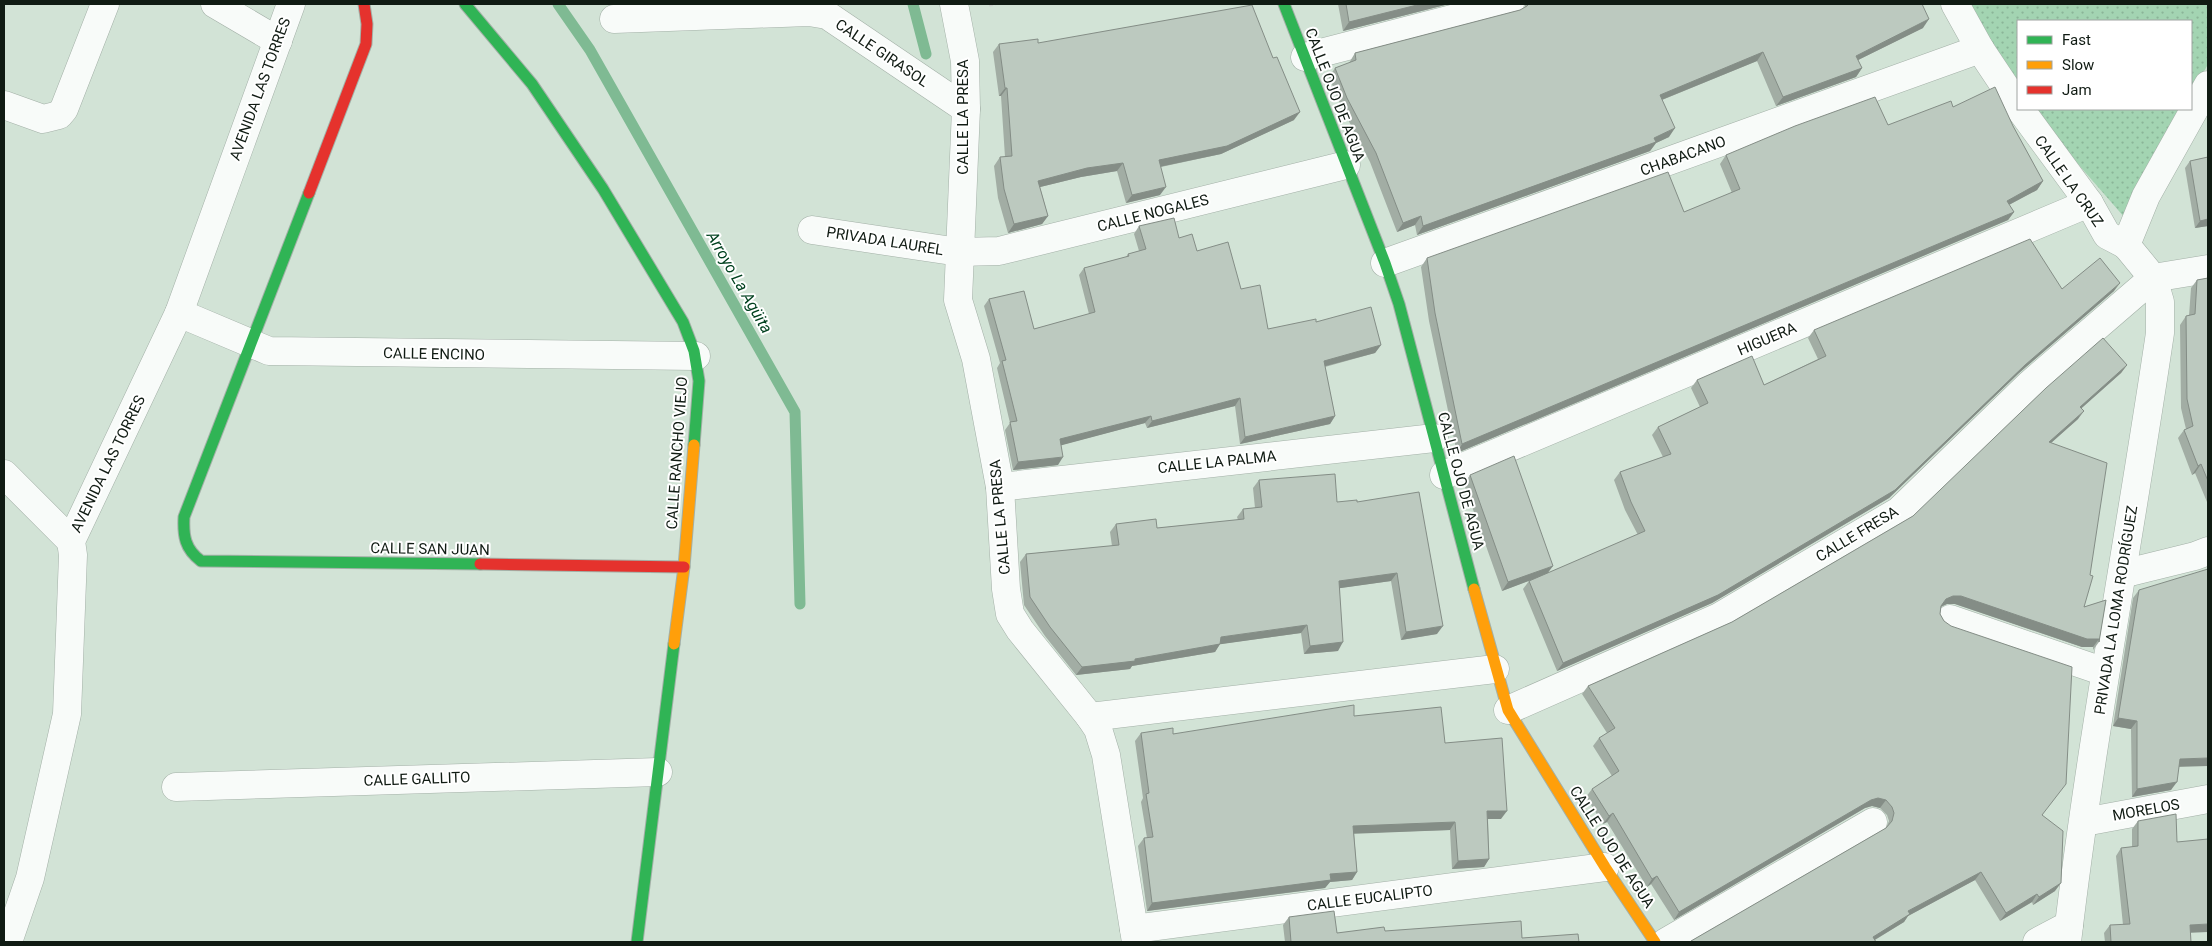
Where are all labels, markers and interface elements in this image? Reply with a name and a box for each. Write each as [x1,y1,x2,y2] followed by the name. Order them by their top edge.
[226,15,294,163] street label: AVENIDA LAS TORRES
[832,15,932,91] street label: CALLE GIRASOL
[2017,20,2192,110] legend
[1301,26,1369,165] street label: CALLE OJO DE AGUA
[2062,31,2091,49] text: Fast
[2062,56,2094,74] text: Slow
[954,59,972,175] street label: CALLE LA PRESA
[2062,81,2092,99] text: Jam
[1638,132,1728,180] street label: CHABACANO
[2031,132,2107,230] street label: CALLE LA CRUZ
[1095,190,1211,236] street label: CALLE NOGALES
[825,223,945,259] street label: PRIVADA LAUREL
[702,227,776,337] water label: Arroyo La Agüita
[1735,318,1799,359] street label: HIGUERA
[383,344,485,364] street label: CALLE ENCINO
[663,376,691,530] street label: CALLE RANCHO VIEJO
[67,392,149,536] street label: AVENIDA LAS TORRES
[1434,410,1488,552] street label: CALLE OJO DE AGUA
[1157,447,1277,477] street label: CALLE LA PALMA
[986,458,1014,575] street label: CALLE LA PRESA
[1813,502,1902,566] street label: CALLE FRESA
[2091,504,2141,716] street label: PRIVADA LA LOMA RODRÍGUEZ
[370,539,490,559] street label: CALLE SAN JUAN
[363,768,471,790] street label: CALLE GALLITO
[1566,783,1658,912] street label: CALLE OJO DE AGUA
[2111,795,2181,825] street label: MORELOS
[1306,881,1434,915] street label: CALLE EUCALIPTO

